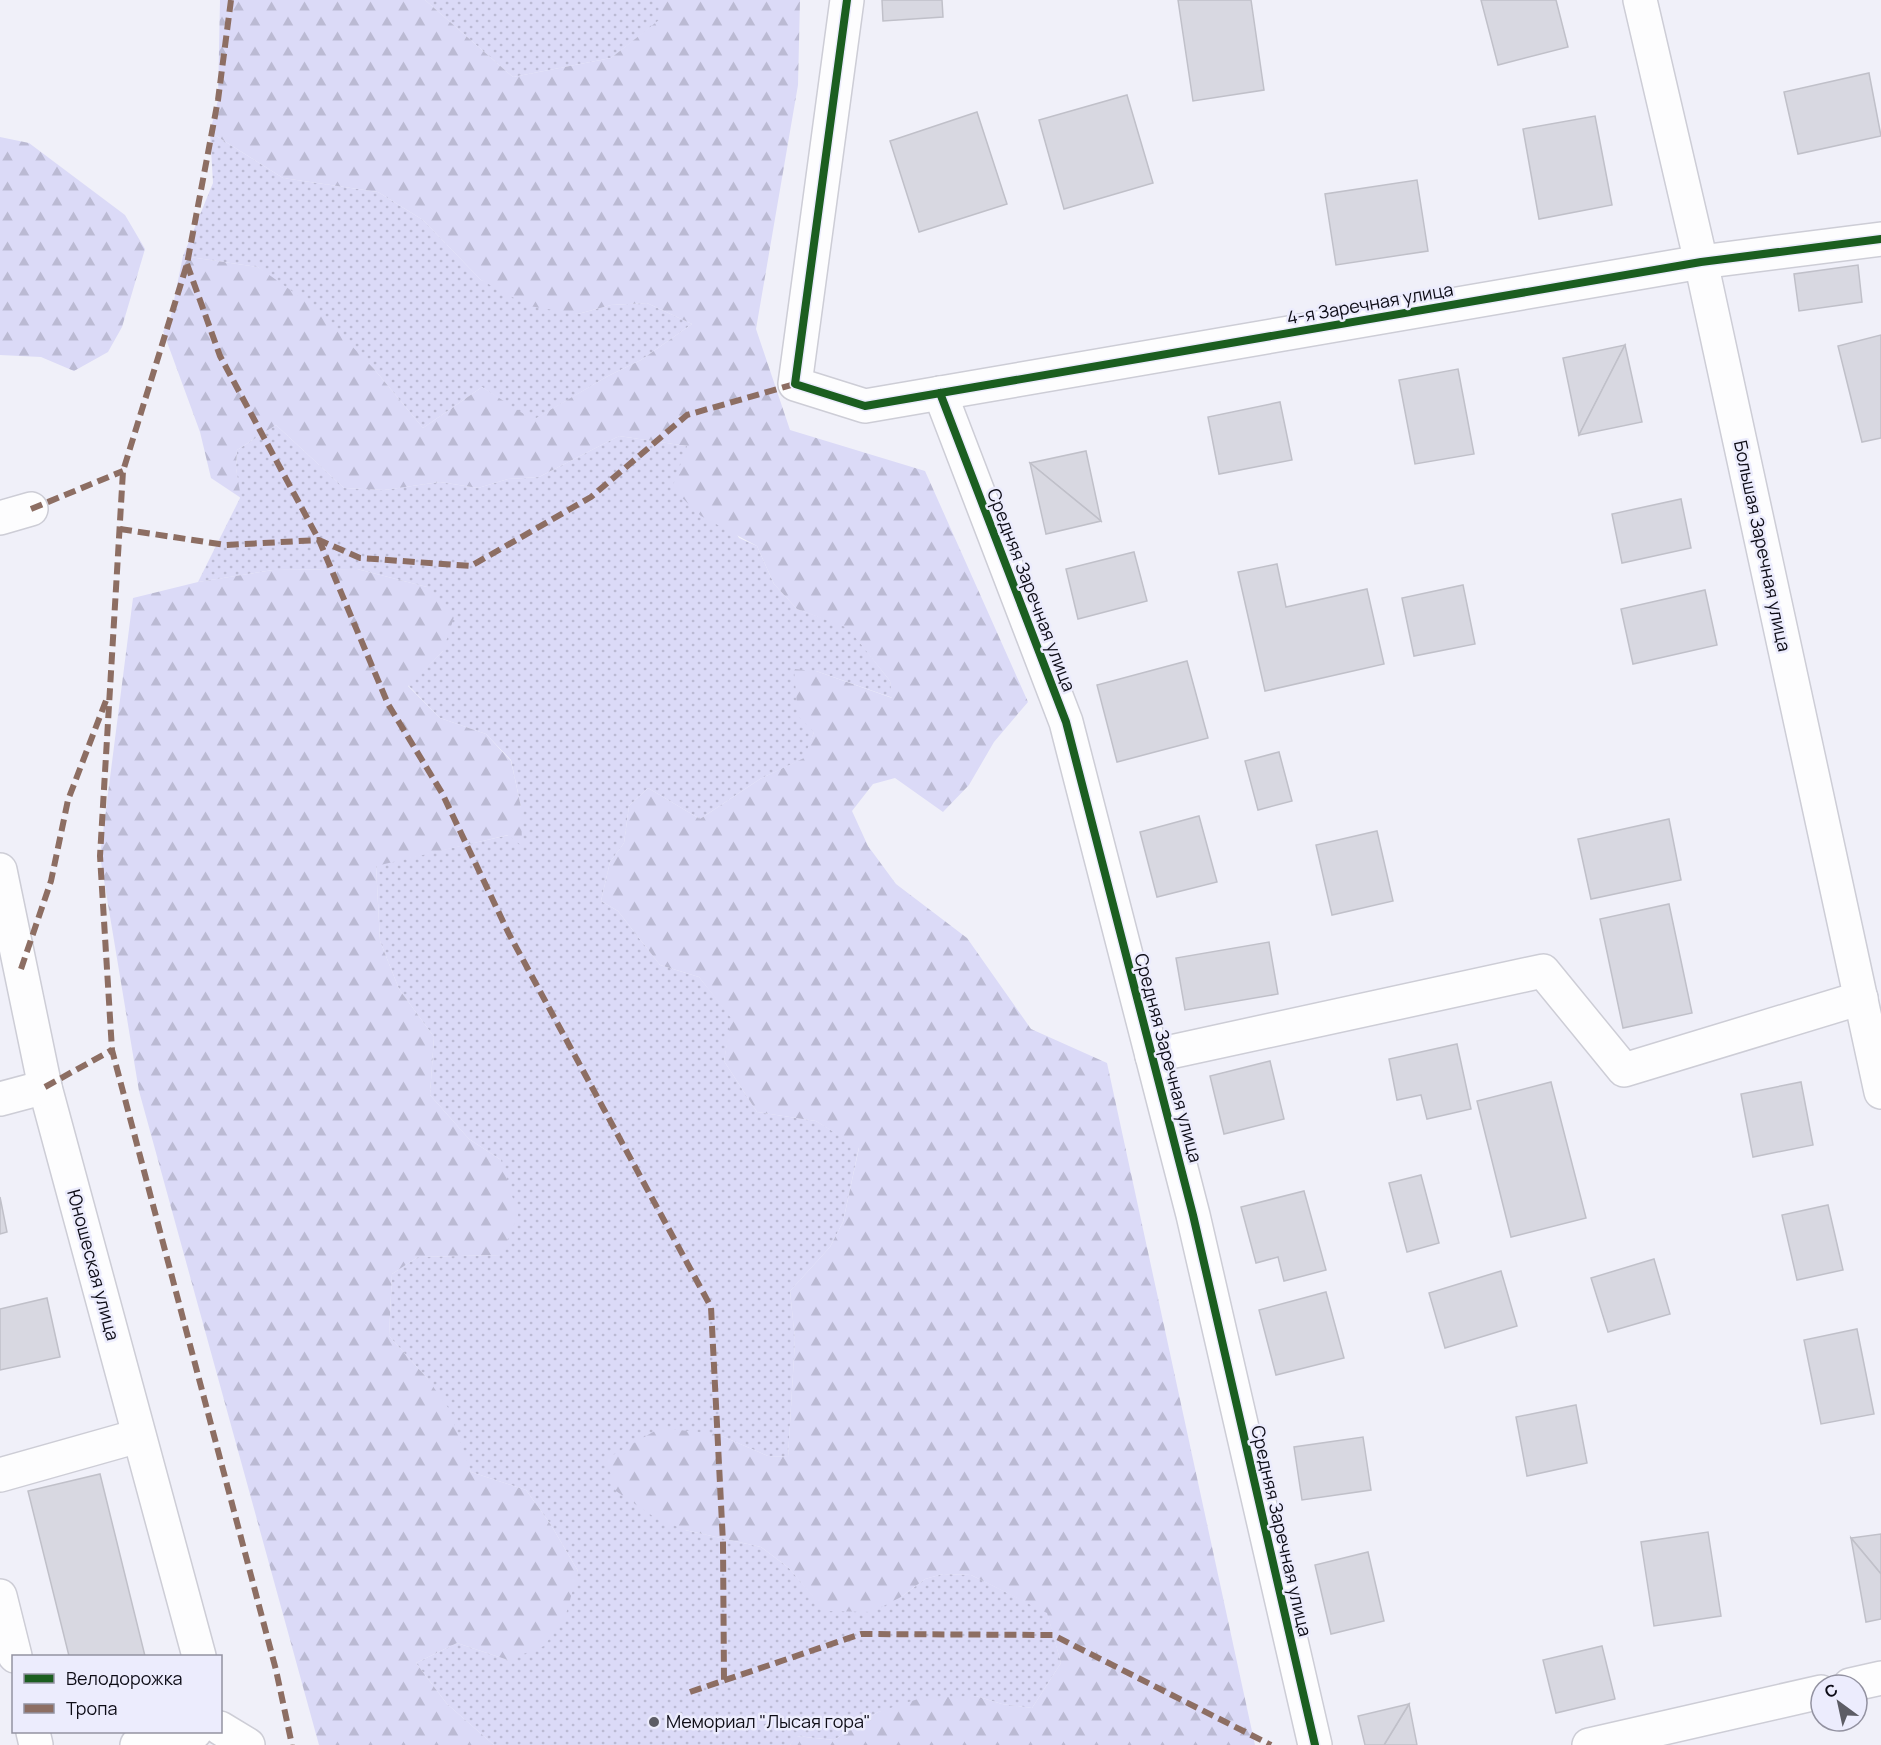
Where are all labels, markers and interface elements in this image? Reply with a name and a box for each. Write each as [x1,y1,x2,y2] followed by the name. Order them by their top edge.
[1285,277,1455,329] street label: 4-я Заречная улица
[1729,438,1797,654] street label: Большая Заречная улица
[982,485,1082,695] street label: Средняя Заречная улица
[1129,950,1208,1165] street label: Средняя Заречная улица
[62,1187,126,1343] street label: Юношеская улица
[1246,1423,1318,1639] street label: Средняя Заречная улица
[12,1655,222,1733] legend
[66,1666,183,1690] text: Велодорожка
[1809,1673,1869,1733] north arrow
[1820,1678,1842,1703] text: С
[66,1696,117,1720] text: Тропа
[666,1709,871,1733] place label: Мемориал "Лысая гора"
[647,1715,661,1729] marker: Мемориал "Лысая гора"

